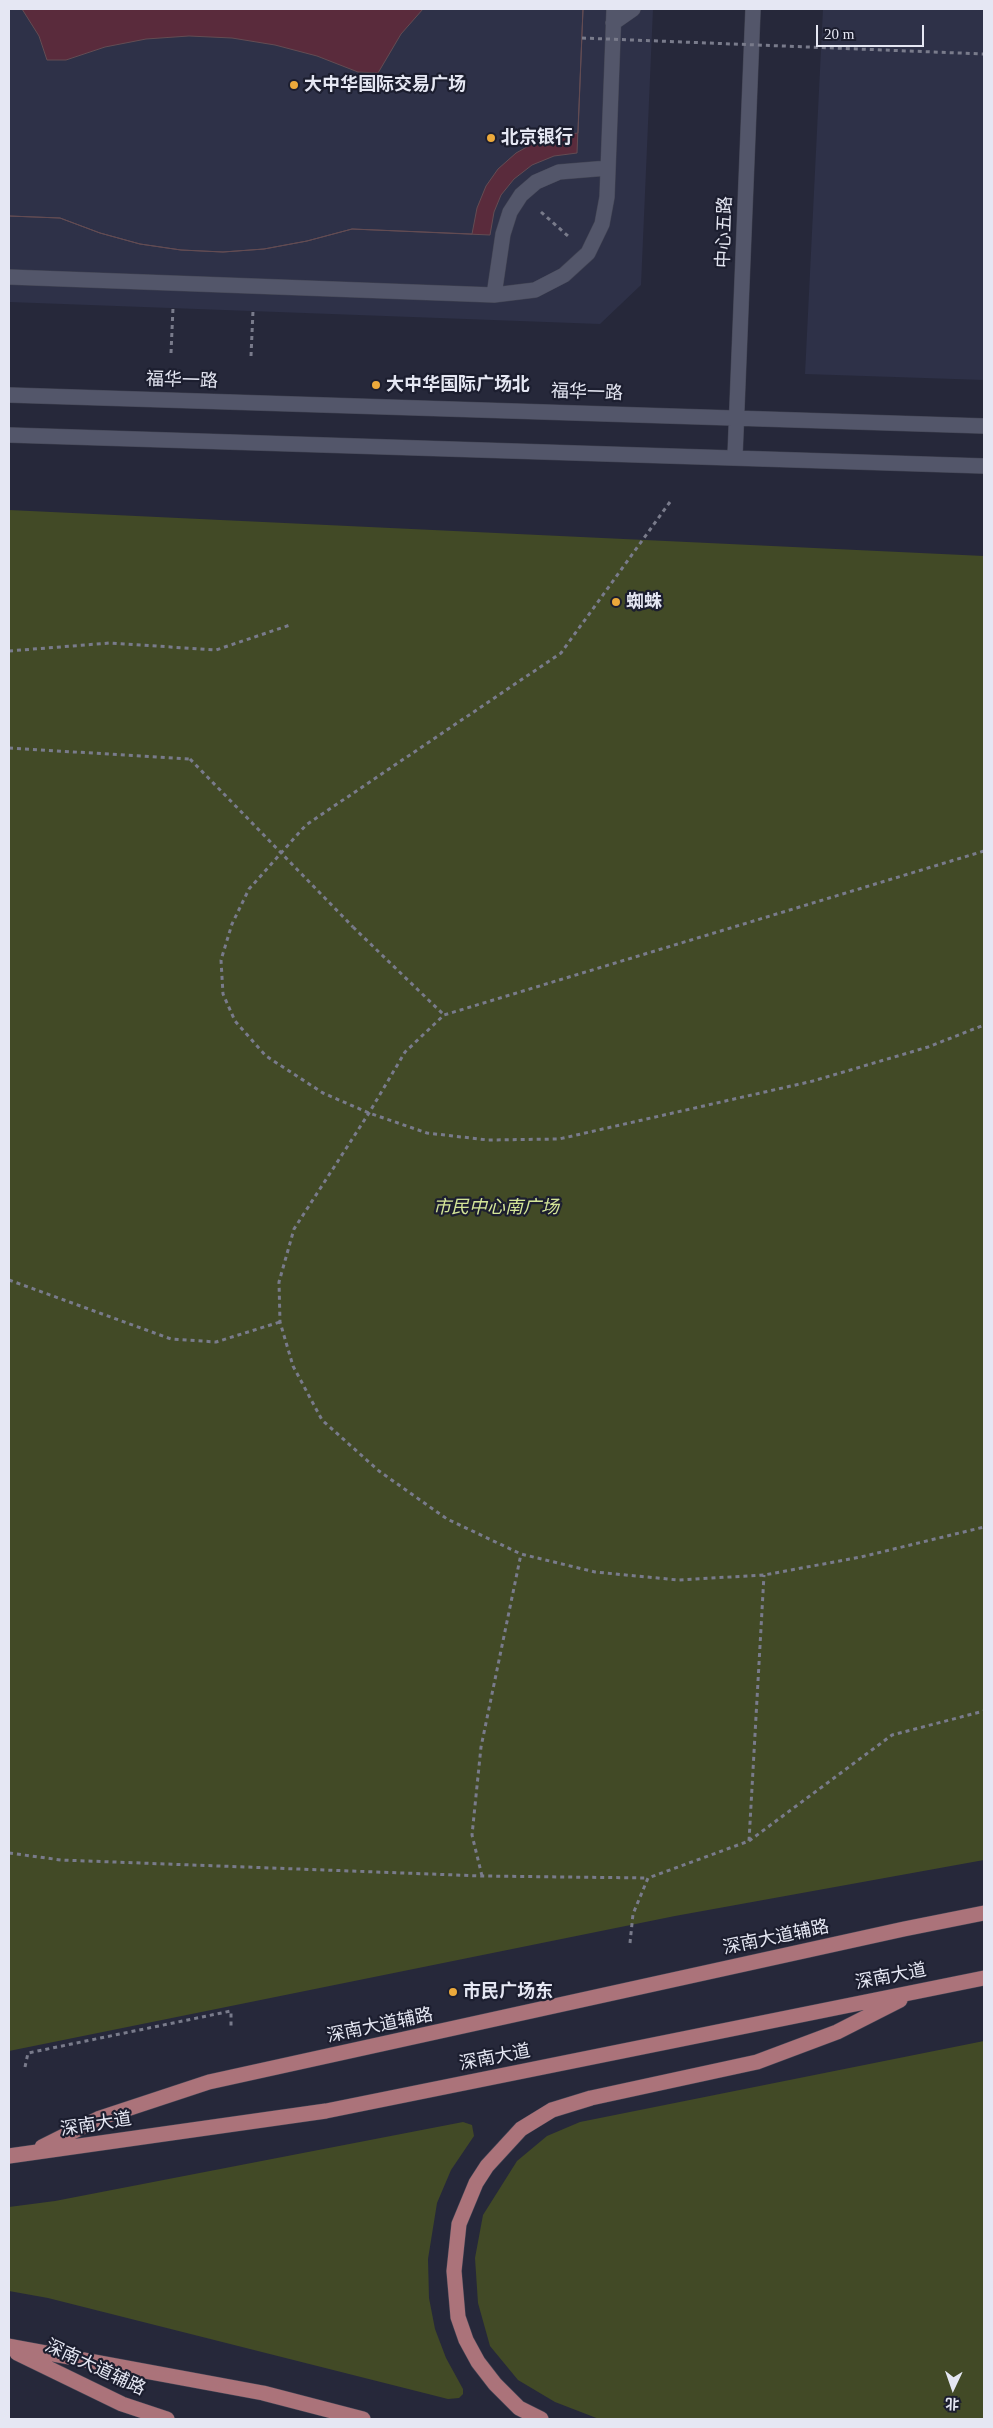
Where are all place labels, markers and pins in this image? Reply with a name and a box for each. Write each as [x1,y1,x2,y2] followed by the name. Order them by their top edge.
[304,74,466,96] place label: 大中华国际交易广场
[288,79,300,91] marker: 大中华国际交易广场
[501,127,573,149] place label: 北京银行
[485,132,497,144] marker: 北京银行
[386,374,530,396] place label: 大中华国际广场北
[370,379,382,391] marker: 大中华国际广场北
[626,591,662,613] place label: 蜘蛛
[610,596,622,608] marker: 蜘蛛
[463,1981,553,2003] place label: 市民广场东
[447,1986,459,1998] marker: 市民广场东

